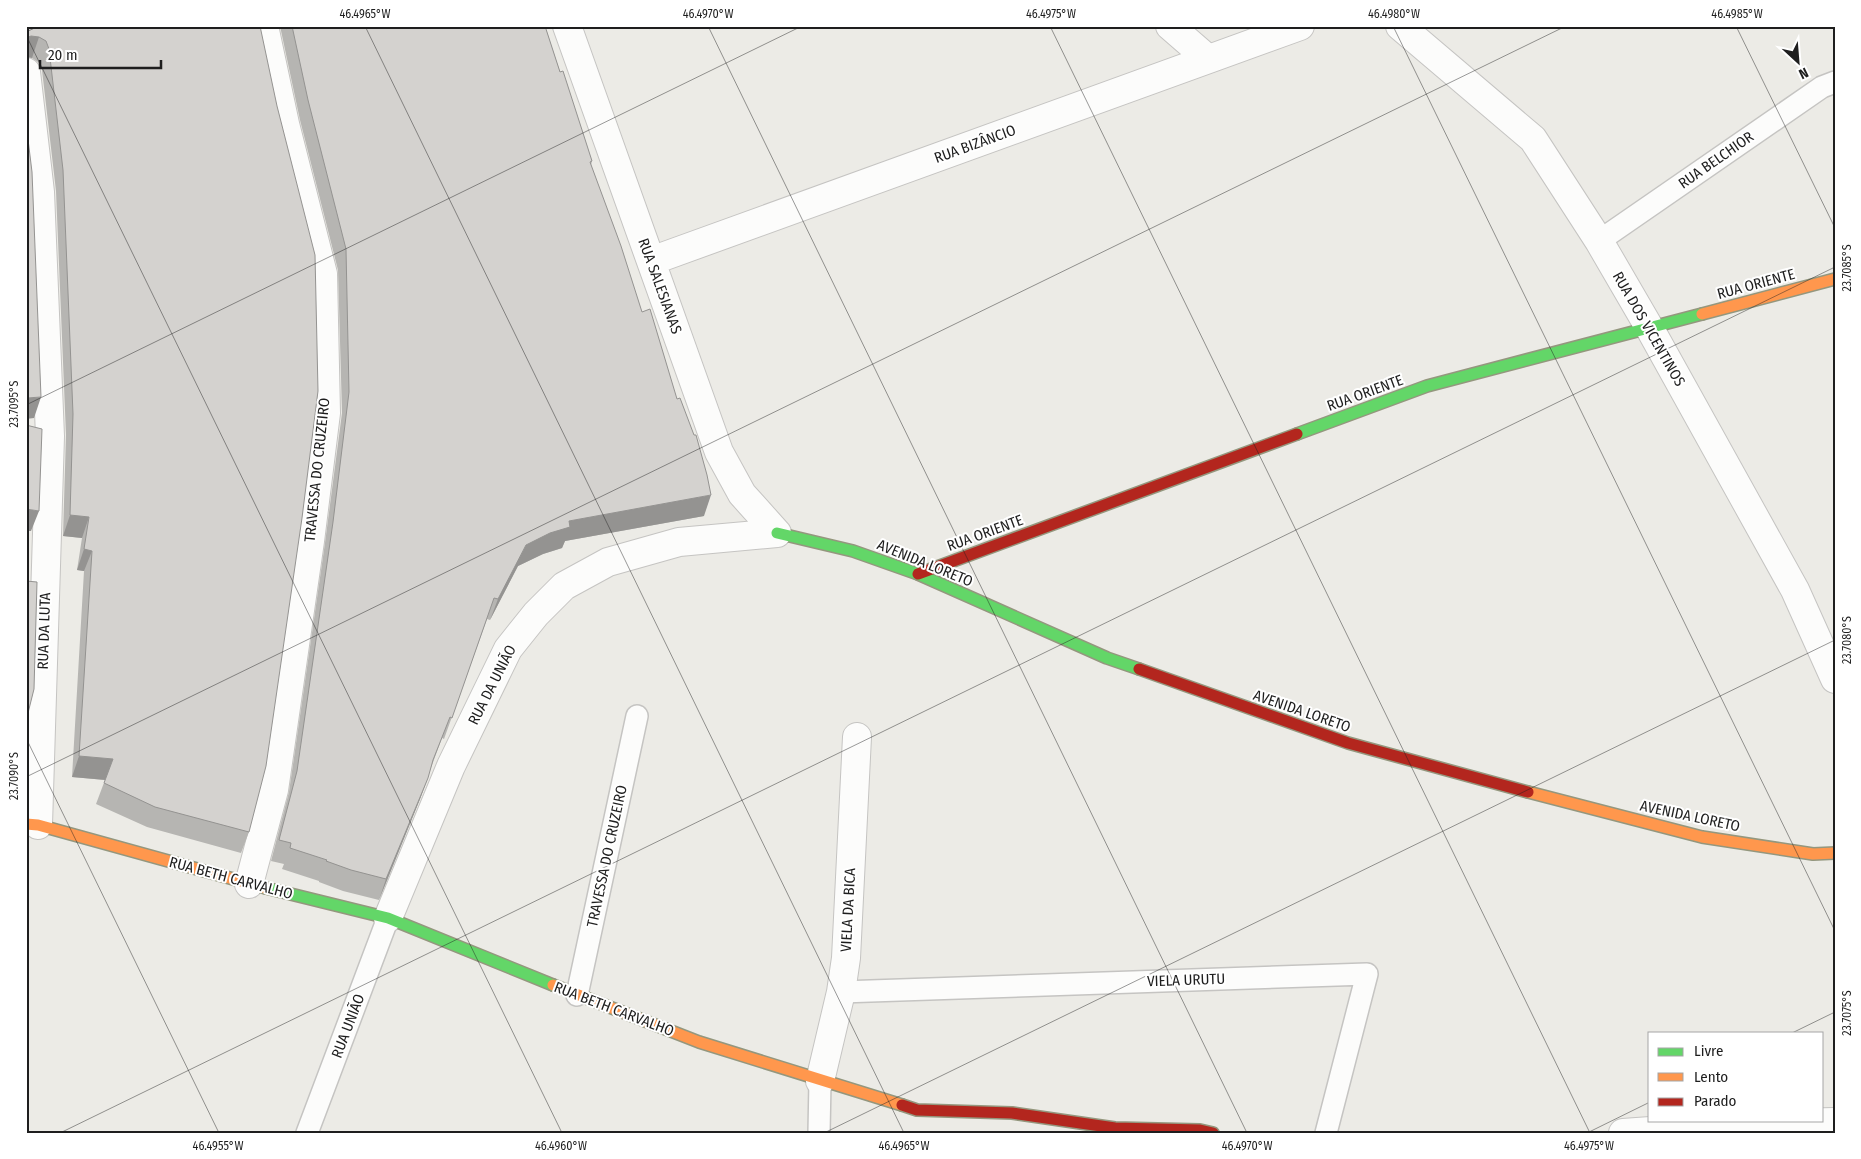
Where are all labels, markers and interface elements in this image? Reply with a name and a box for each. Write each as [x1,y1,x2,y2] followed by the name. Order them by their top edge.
[339,7,391,21] text: 46.4965°W
[683,7,733,21] text: 46.4970°W
[1026,7,1076,21] text: 46.4975°W
[1368,7,1420,21] text: 46.4980°W
[1711,7,1763,21] text: 46.4985°W
[40,38,161,70] scale bar
[1774,38,1824,88] north arrow
[48,46,78,64] text: 20 m
[1796,64,1811,83] text: N
[932,121,1018,167] street label: RUA BIZÂNCIO
[1675,128,1757,192] street label: RUA BELCHIOR
[634,236,686,336] street label: RUA SALESIANAS
[1840,244,1854,292] text: 23.7085°S
[1715,265,1797,303] street label: RUA ORIENTE
[1609,268,1689,390] street label: RUA DOS VICENTINOS
[1324,371,1406,415] street label: RUA ORIENTE
[7,381,21,427] text: 23.7095°S
[300,397,334,543] street label: TRAVESSA DO CRUZEIRO
[944,511,1026,555] street label: RUA ORIENTE
[874,536,976,590] street label: AVENIDA LORETO
[34,592,54,670] street label: RUA DA LUTA
[1840,616,1854,664] text: 23.7080°S
[464,642,520,728] street label: RUA DA UNIÃO
[1251,686,1353,736] street label: AVENIDA LORETO
[7,752,21,800] text: 23.7090°S
[583,783,631,929] street label: TRAVESSA DO CRUZEIRO
[1638,797,1742,835] street label: AVENIDA LORETO
[167,853,295,903] street label: RUA BETH CARVALHO
[837,867,859,953] street label: VIELA DA BICA
[1147,970,1225,990] street label: VIELA URUTU
[551,978,677,1040] street label: RUA BETH CARVALHO
[1840,990,1854,1036] text: 23.7075°S
[328,991,368,1061] street label: RUA UNIÃO
[1648,1032,1824,1122] legend
[1694,1042,1723,1060] text: Livre
[1694,1068,1728,1086] text: Lento
[1694,1092,1737,1110] text: Parado
[193,1139,243,1153] text: 46.4955°W
[535,1139,587,1153] text: 46.4960°W
[878,1139,930,1153] text: 46.4965°W
[1222,1139,1272,1153] text: 46.4970°W
[1564,1139,1614,1153] text: 46.4975°W

